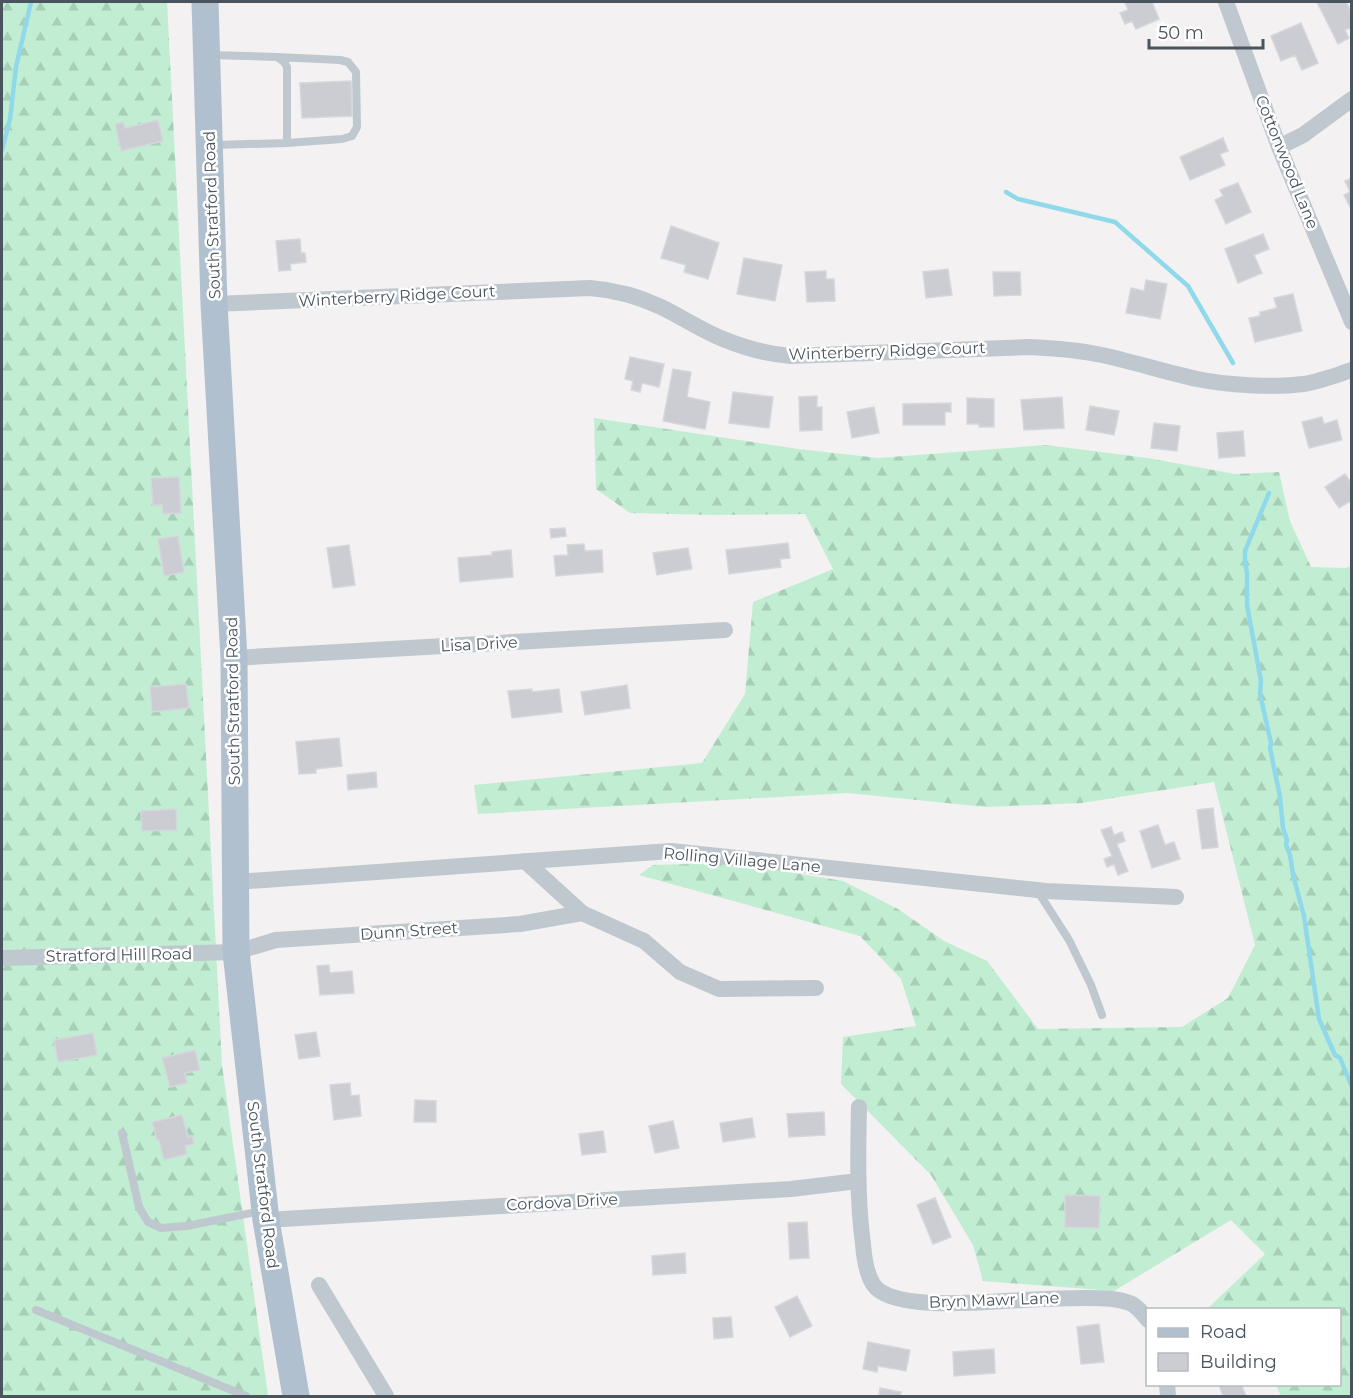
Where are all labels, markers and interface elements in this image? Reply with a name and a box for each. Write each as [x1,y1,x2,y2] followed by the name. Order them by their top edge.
[1149,12,1263,50] scale bar
[1158,22,1204,44] text: 50 m
[1252,92,1322,232] street label: Cottonwood Lane
[200,130,224,300] street label: South Stratford Road
[298,281,496,311] street label: Winterberry Ridge Court
[788,338,986,364] street label: Winterberry Ridge Court
[222,617,244,785] street label: South Stratford Road
[440,632,518,656] street label: Lisa Drive
[663,844,821,876] street label: Rolling Village Lane
[359,918,459,944] street label: Dunn Street
[46,944,192,966] street label: Stratford Hill Road
[243,1100,283,1270] street label: South Stratford Road
[506,1190,618,1214] street label: Cordova Drive
[928,1288,1060,1312] street label: Bryn Mawr Lane
[1146,1308,1341,1386] legend
[1200,1321,1247,1343] text: Road
[1200,1351,1277,1373] text: Building

